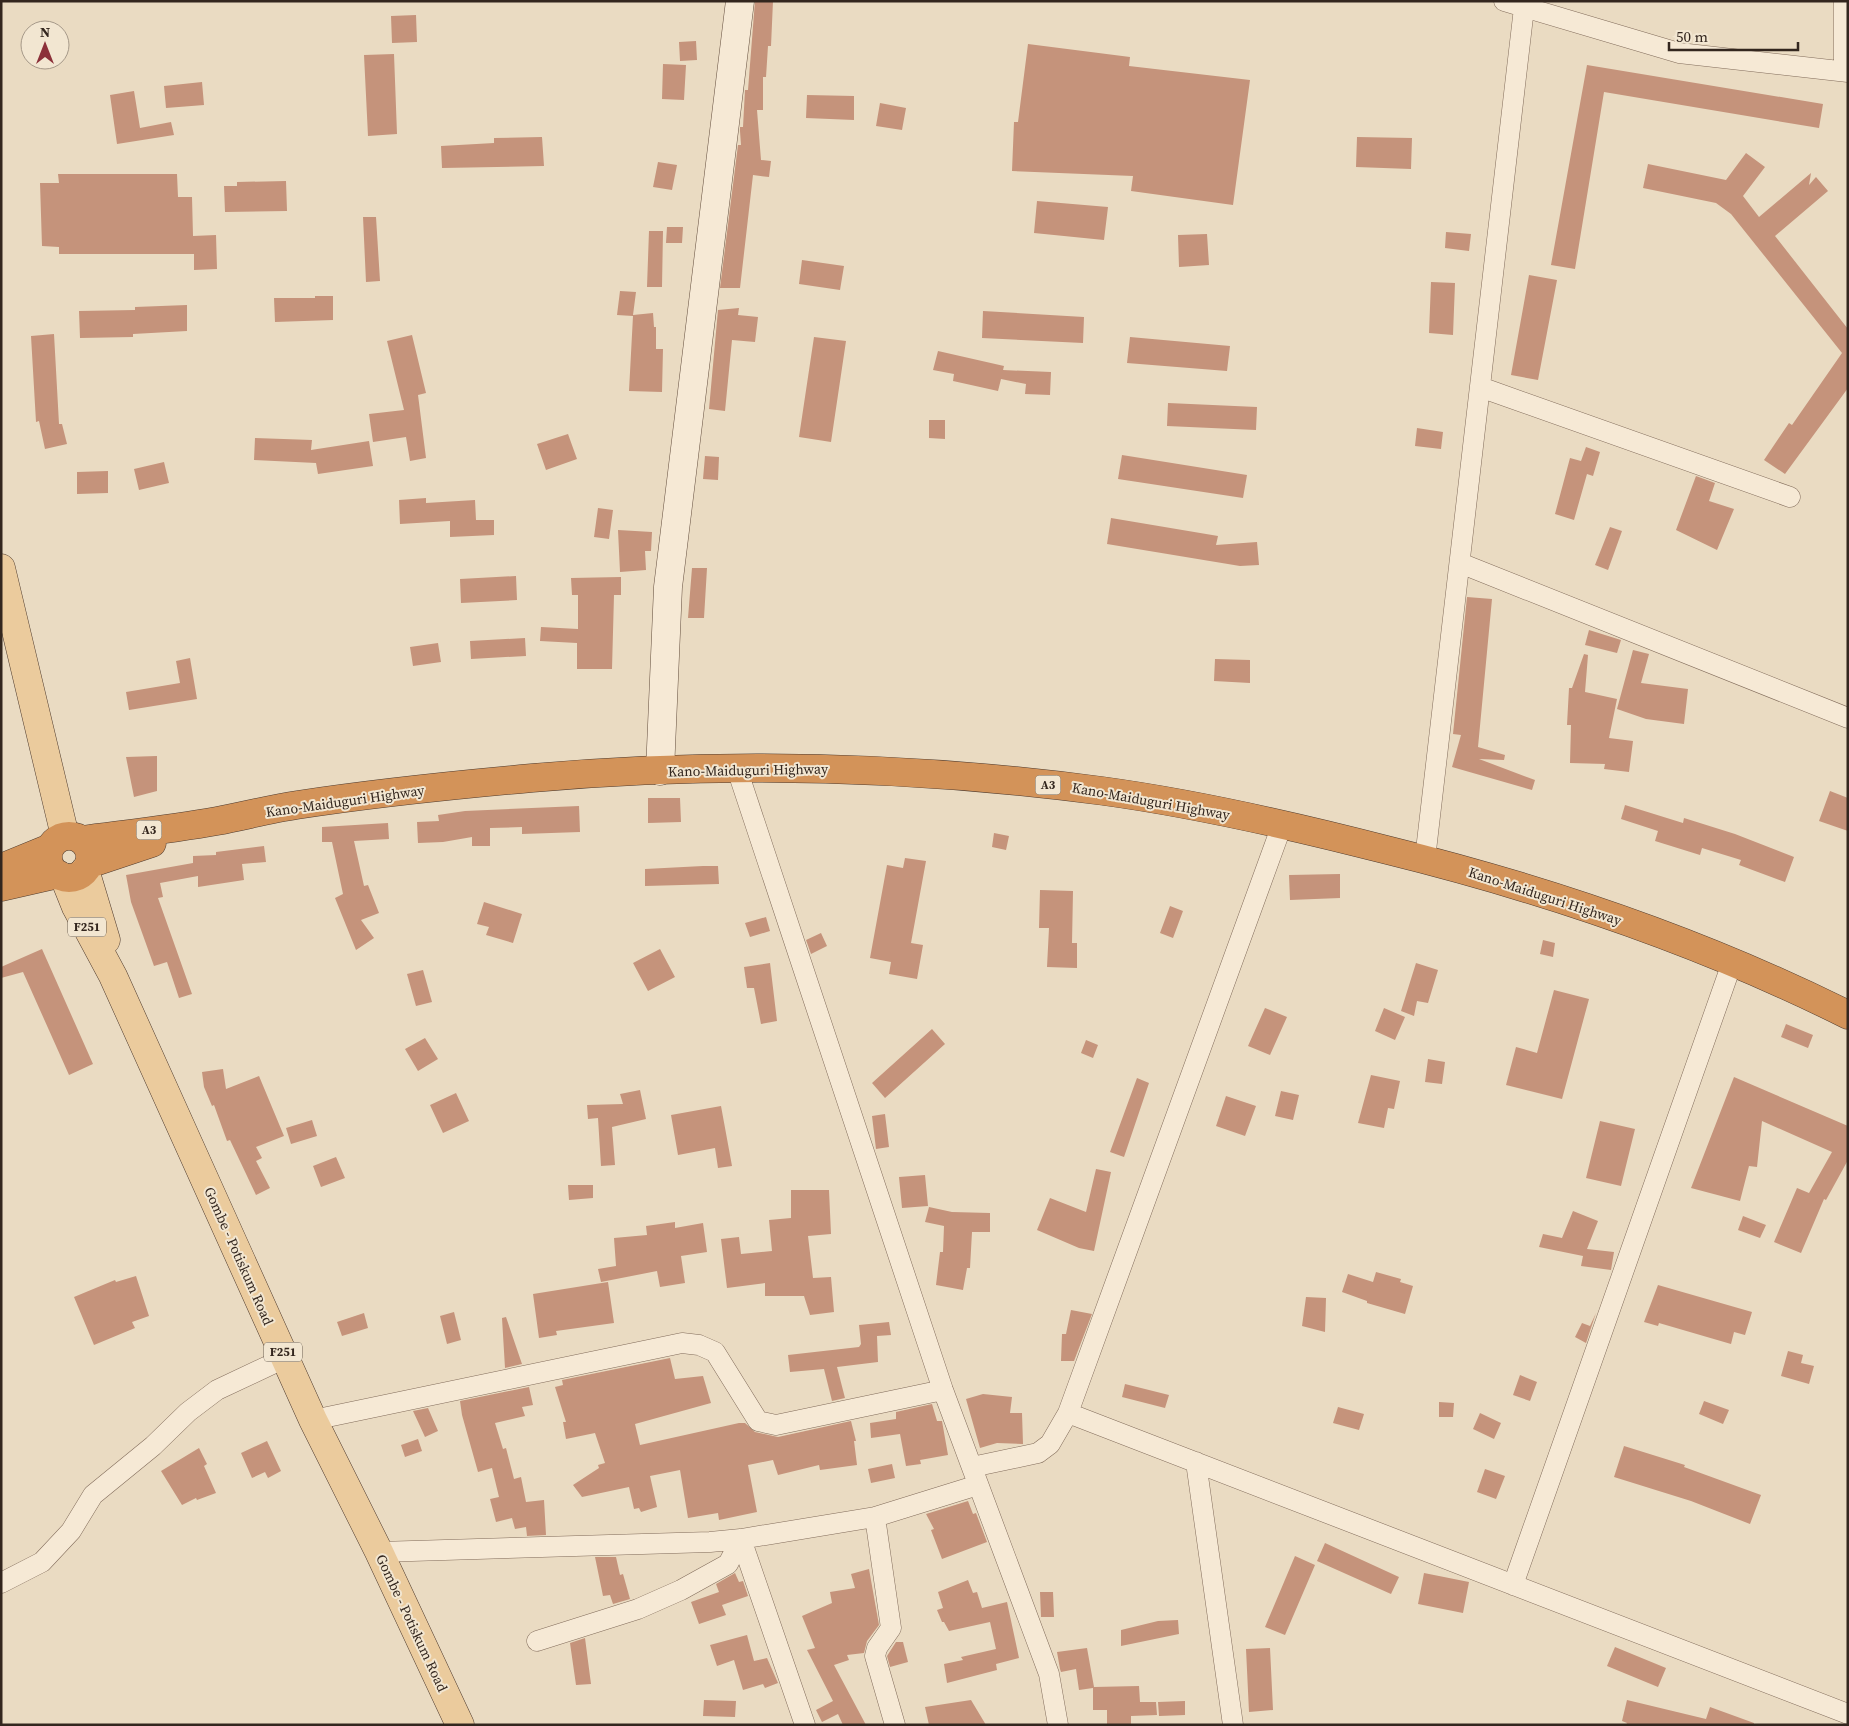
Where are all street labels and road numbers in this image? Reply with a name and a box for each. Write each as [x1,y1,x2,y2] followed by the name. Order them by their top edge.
[668,759,829,781] street label: Kano-Maiduguri Highway
[1036,776,1060,794] road number: A3
[1070,777,1232,825] street label: Kano-Maiduguri Highway
[264,780,426,822] street label: Kano-Maiduguri Highway
[136,820,162,840] road number: A3
[1466,862,1625,930] street label: Kano-Maiduguri Highway
[68,918,106,936] road number: F251
[199,1184,279,1328] street label: Gombe - Potiskum Road
[264,1342,302,1361] road number: F251
[371,1551,453,1695] street label: Gombe - Potiskum Road

